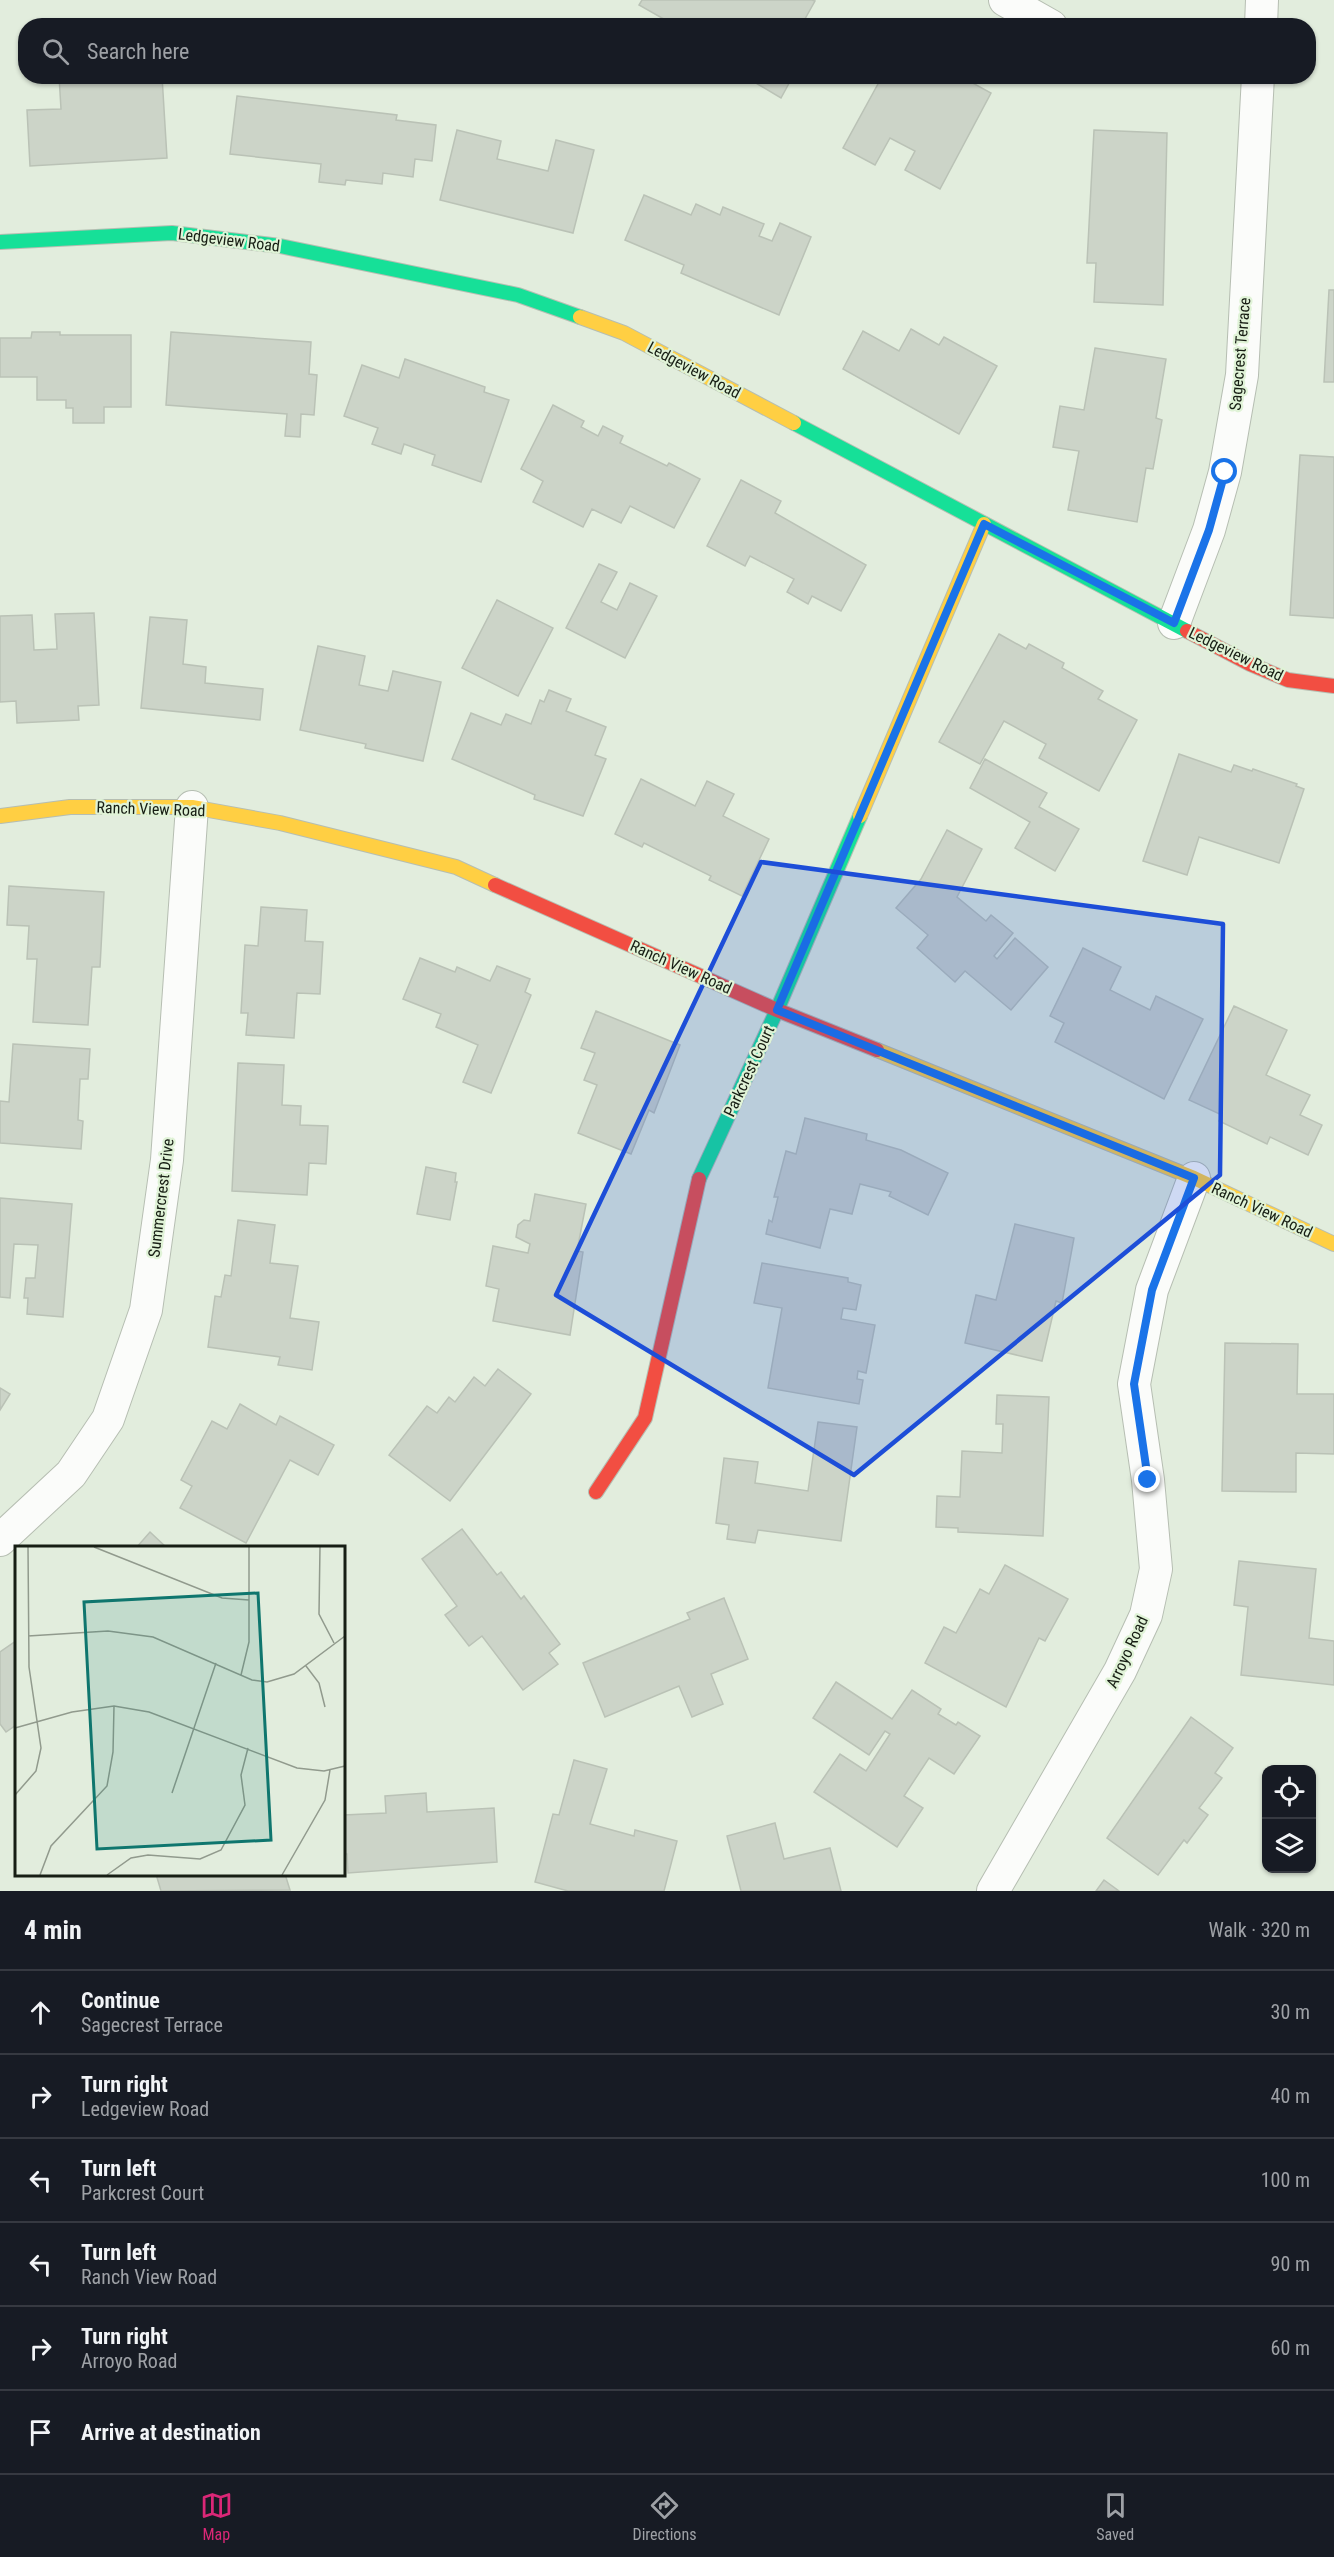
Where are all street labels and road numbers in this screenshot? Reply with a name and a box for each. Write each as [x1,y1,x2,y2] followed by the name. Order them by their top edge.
[177,224,281,256] street label: Ledgeview Road
[1226,297,1254,411] street label: Sagecrest Terrace
[644,338,744,402] street label: Ledgeview Road
[1186,623,1286,685] street label: Ledgeview Road
[96,798,206,820] street label: Ranch View Road
[627,936,735,998] street label: Ranch View Road
[720,1022,779,1120] street label: Parkcrest Court
[144,1137,178,1259] street label: Summercrest Drive
[1209,1178,1315,1242] street label: Ranch View Road
[1102,1613,1152,1691] street label: Arroyo Road

